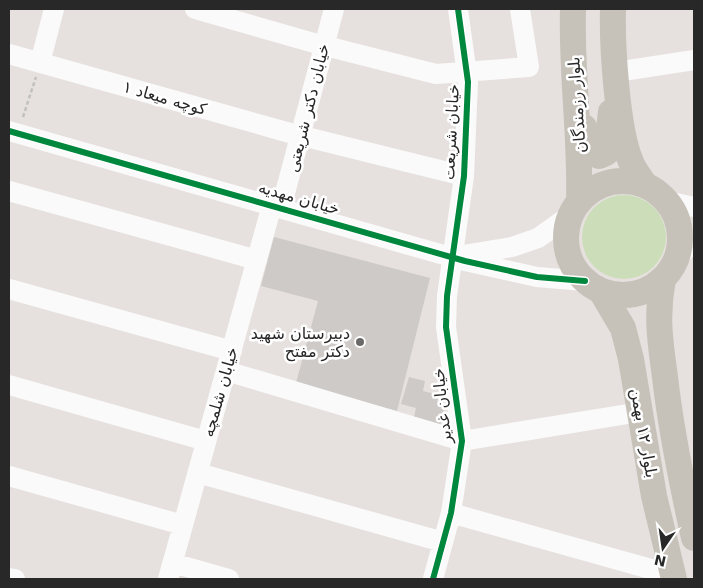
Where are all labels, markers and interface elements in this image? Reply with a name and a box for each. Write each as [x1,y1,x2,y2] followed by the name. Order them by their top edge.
[283,42,334,174] street label: خیابان دکتر شریعتی
[564,56,591,154] street label: بلوار رزمندگان
[121,77,209,120] street label: کوچه میعاد ۱
[439,84,464,180] street label: خیابان شریعت
[256,177,342,220] street label: خیابان مهدیه
[251,324,350,362] place label: دبیرستان شهید دکتر مفتح
[354,336,366,348] marker: دبیرستان شهید دکتر مفتح
[198,345,242,439] street label: خیابان شلمچه
[429,367,457,446] street label: خیابان غدیر
[626,387,661,480] street label: بلوار ۱۲ بهمن
[638,523,688,573] north arrow
[653,552,668,570] text: N

